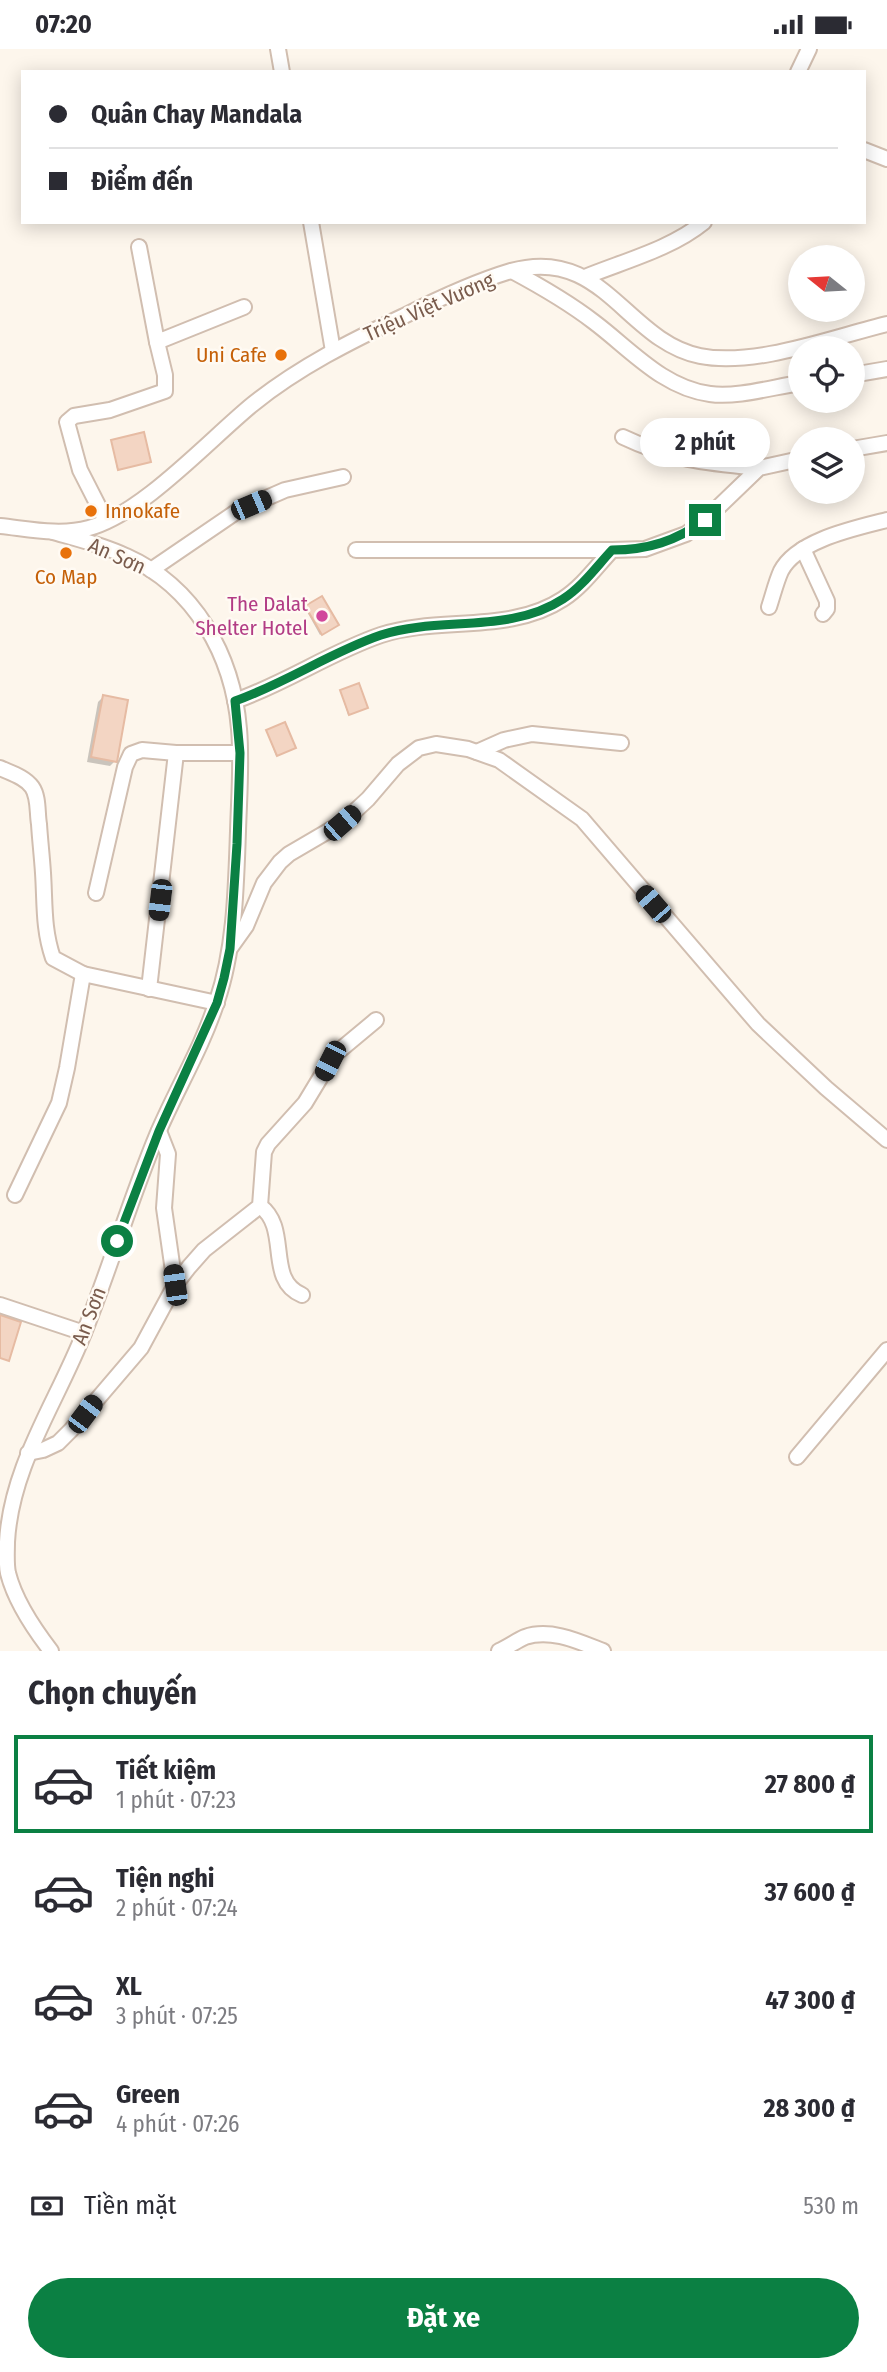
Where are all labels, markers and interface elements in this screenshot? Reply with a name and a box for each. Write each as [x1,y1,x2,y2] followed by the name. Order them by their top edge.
[35,9,92,40] text: 07:20
[91,99,302,130] text: Quân Chay Mandala
[91,166,193,197] text: Điểm đến
[788,245,864,322] north arrow
[788,245,865,504] map controls
[360,267,498,347] street label: Triệu Việt Vương
[788,336,865,413] button: locate
[196,342,267,368] place label: Uni Cafe
[273,347,289,363] marker: Uni Cafe
[640,419,770,468] callout: 2 phút
[788,427,865,504] button: layers
[675,428,735,456] text: 2 phút
[228,487,275,523] car
[105,498,180,524] place label: Innokafe
[83,503,99,519] marker: Innokafe
[689,504,721,536] route end
[84,532,150,580] street label: An Sơn
[58,545,74,561] marker: Co Map
[35,564,97,590] place label: Co Map
[195,591,308,641] place label: The Dalat Shelter Hotel
[314,608,330,624] marker: The Dalat Shelter Hotel
[320,801,365,845] car
[148,878,173,922] car
[632,881,675,927] car
[312,1038,349,1084] car
[101,1225,133,1257] route start
[162,1263,189,1307] car
[66,1283,112,1349] street label: An Sơn
[64,1391,107,1437] car
[28,1674,197,1712] text: Chọn chuyến
[32,1753,95,1816] icon: car
[116,1755,216,1786] text: Tiết kiệm
[765,1769,855,1800] text: 27 800 ₫
[116,1786,236,1814] text: 1 phút · 07:23
[32,1861,95,1924] icon: car
[116,1863,215,1894] text: Tiện nghi
[765,1877,855,1908] text: 37 600 ₫
[116,1894,238,1922] text: 2 phút · 07:24
[32,1969,95,2032] icon: car
[116,1971,142,2002] text: XL
[765,1985,855,2016] text: 47 300 ₫
[116,2002,238,2030] text: 3 phút · 07:25
[32,2077,95,2140] icon: car
[116,2079,180,2110] text: Green
[763,2093,855,2124] text: 28 300 ₫
[116,2110,239,2138] text: 4 phút · 07:26
[28,2187,66,2225] icon: cash
[84,2190,176,2221] text: Tiền mặt
[803,2192,859,2220] text: 530 m
[28,2278,859,2358] button: Đặt xe

